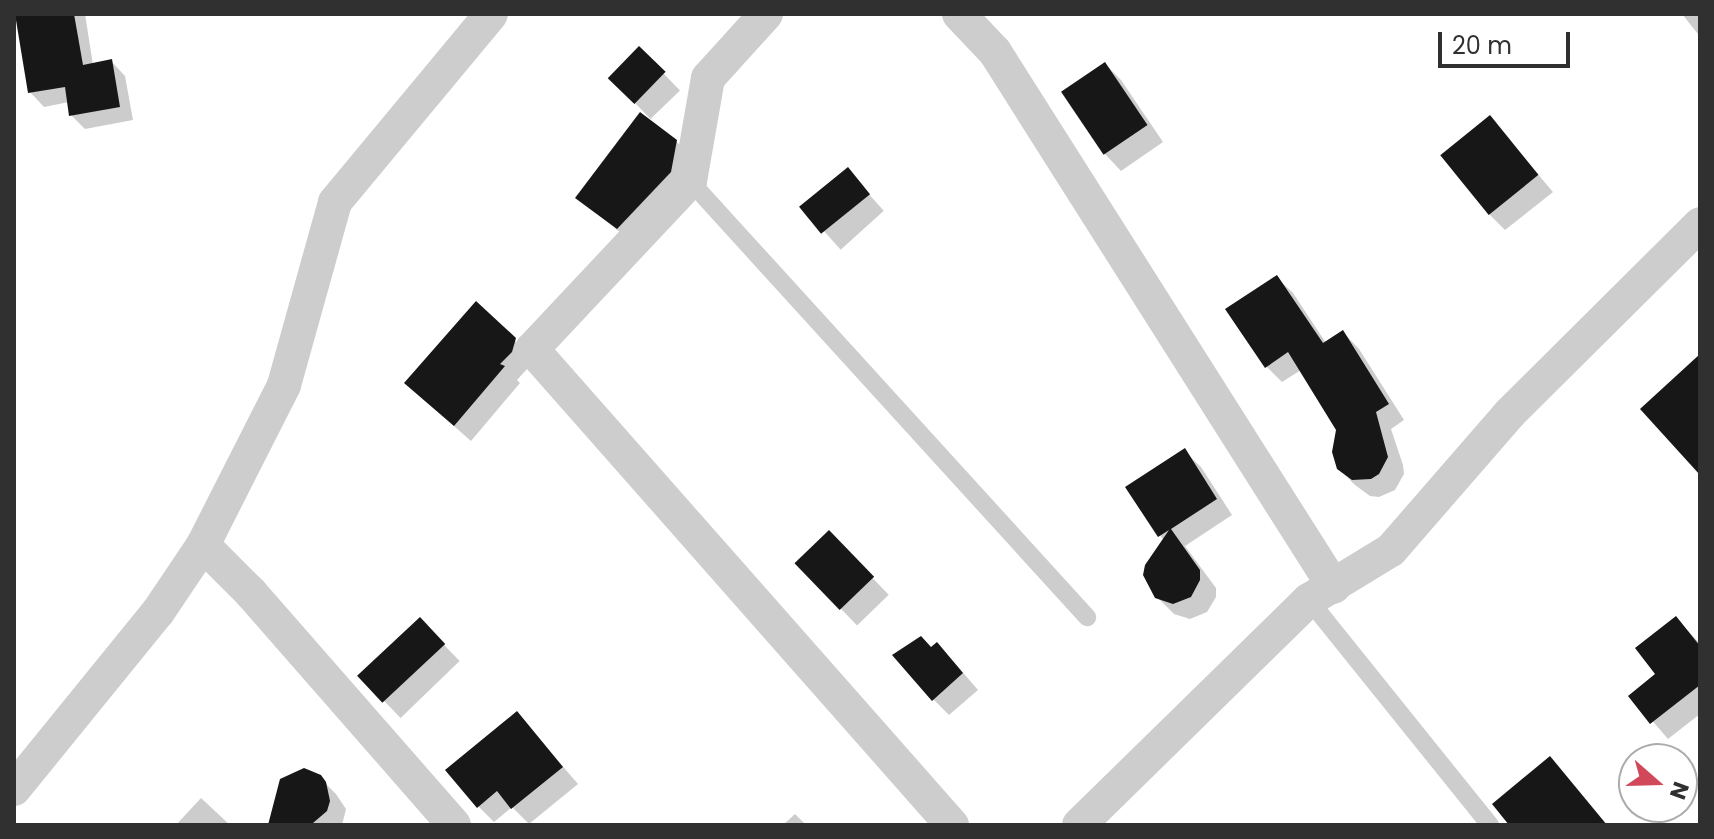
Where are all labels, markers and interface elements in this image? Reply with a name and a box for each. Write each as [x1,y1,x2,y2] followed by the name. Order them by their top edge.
[1442,16,1574,66] scale bar
[1452,29,1512,62] text: 20 m
[1618,743,1698,823] north arrow
[1662,778,1697,804] text: N

